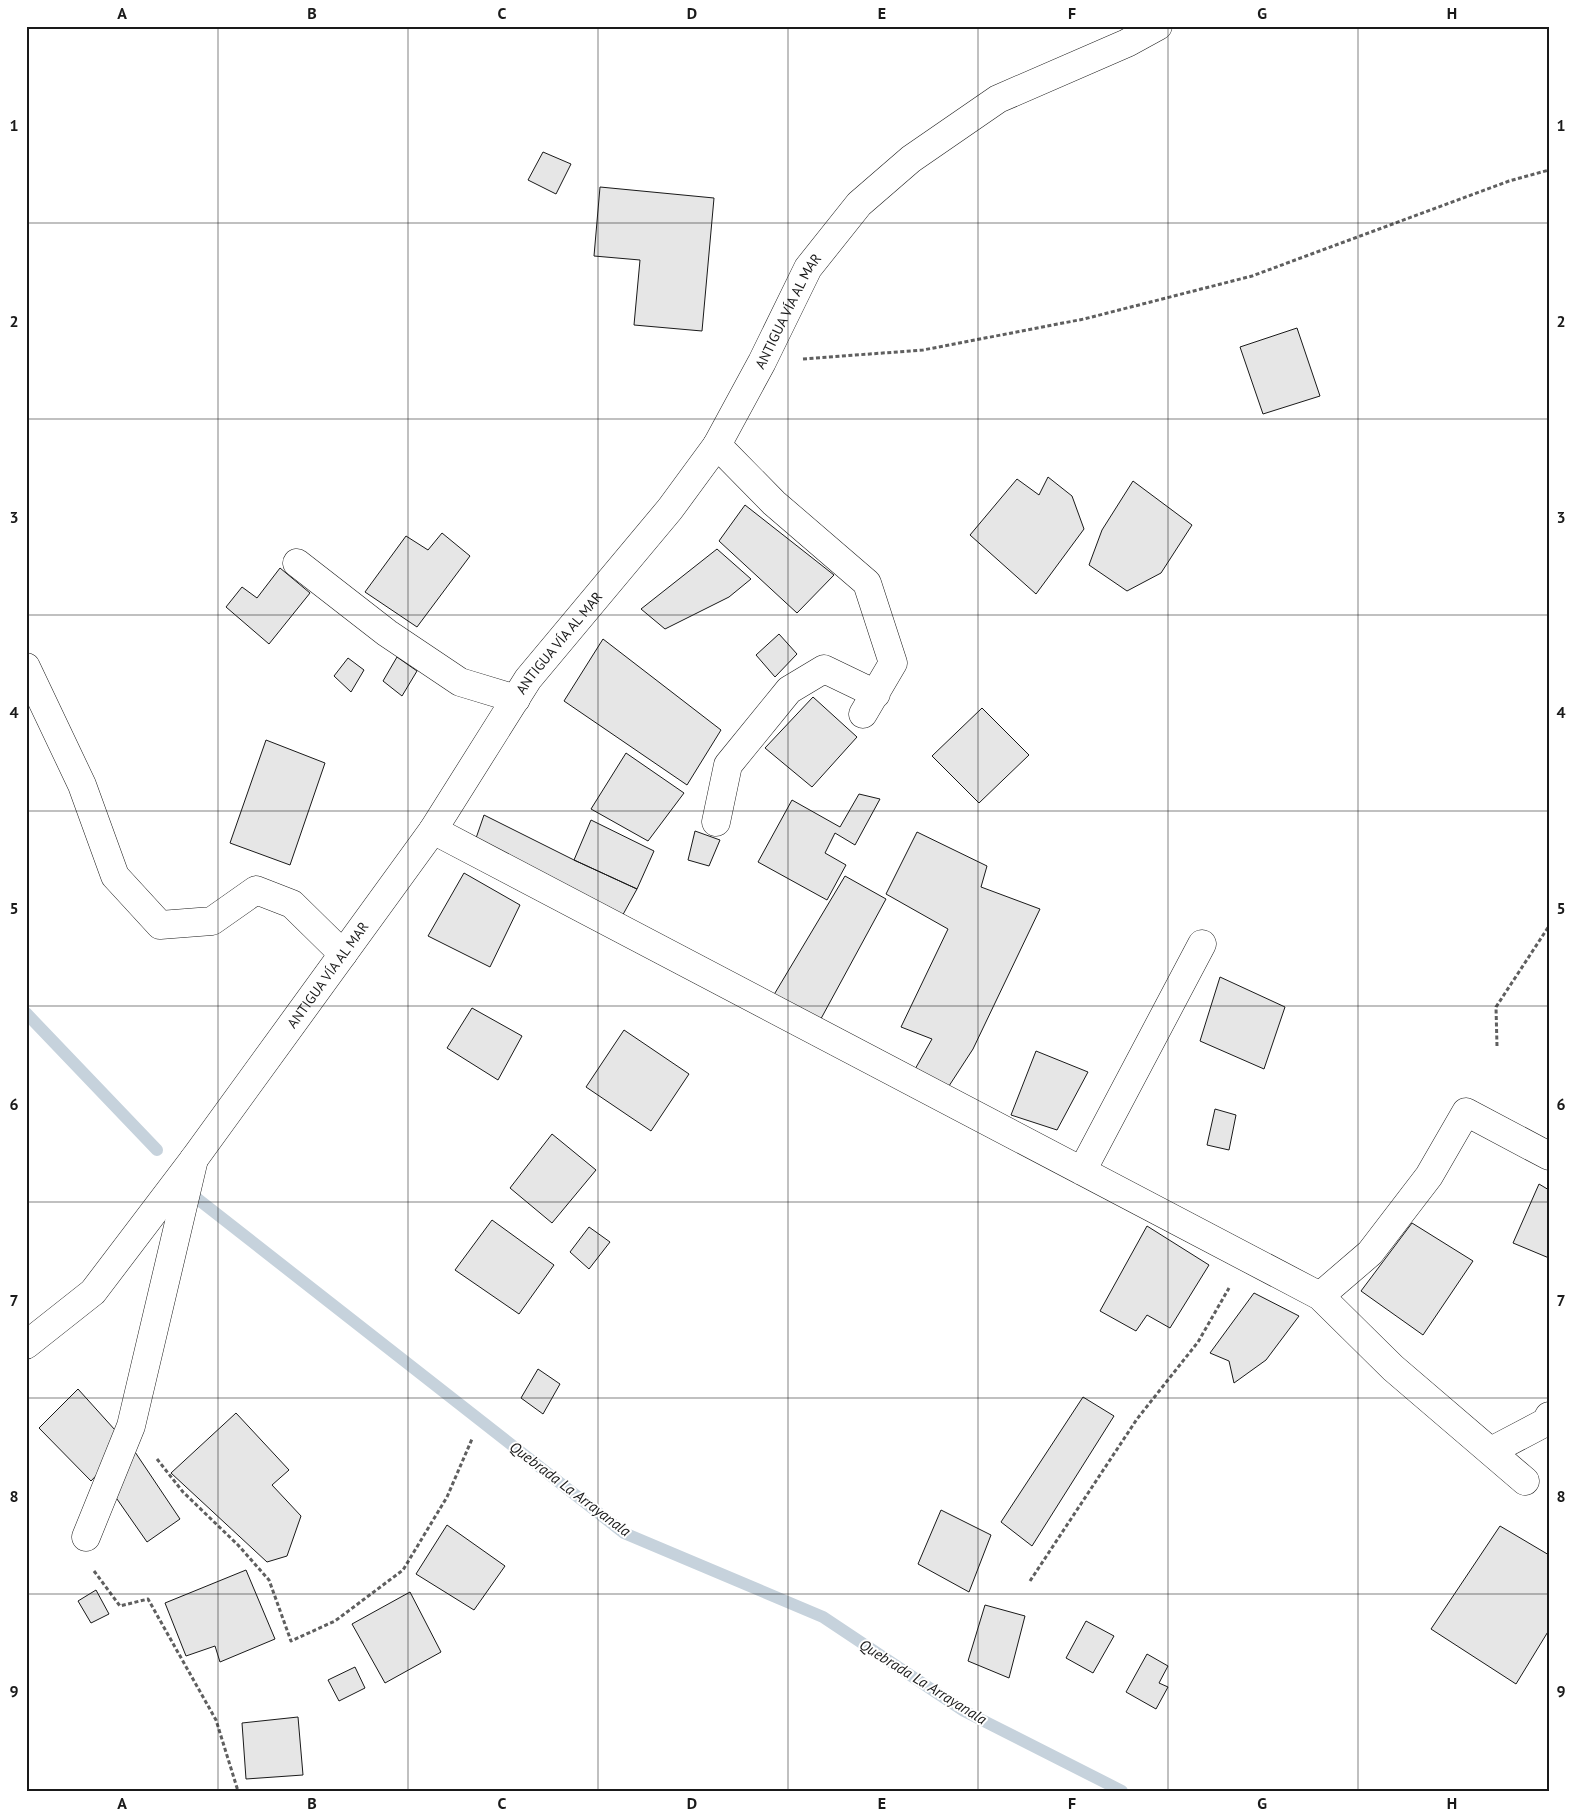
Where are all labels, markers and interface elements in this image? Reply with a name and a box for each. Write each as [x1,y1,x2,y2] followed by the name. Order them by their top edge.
[117,3,127,23] text: A
[307,3,317,23] text: B
[498,3,507,23] text: C
[687,3,697,23] text: D
[878,3,886,23] text: E
[1068,3,1076,23] text: F
[1257,3,1267,23] text: G
[1447,3,1457,23] text: H
[9,115,19,135] text: 1
[1556,115,1566,135] text: 1
[751,250,825,372] street label: ANTIGUA VÍA AL MAR
[9,311,19,331] text: 2
[1556,311,1566,331] text: 2
[9,507,19,527] text: 3
[1556,507,1566,527] text: 3
[512,588,606,697] street label: ANTIGUA VÍA AL MAR
[9,702,19,722] text: 4
[1556,702,1566,722] text: 4
[9,898,19,918] text: 5
[1556,898,1566,918] text: 5
[283,918,372,1032] street label: ANTIGUA VÍA AL MAR
[9,1094,19,1114] text: 6
[1556,1094,1566,1114] text: 6
[9,1290,19,1310] text: 7
[1556,1290,1566,1310] text: 7
[506,1437,635,1541] water label: Quebrada La Arrayanala
[9,1486,19,1506] text: 8
[1556,1486,1566,1506] text: 8
[856,1635,991,1729] water label: Quebrada La Arrayanala
[9,1681,19,1701] text: 9
[1556,1681,1566,1701] text: 9
[117,1793,127,1813] text: A
[307,1793,317,1813] text: B
[498,1793,507,1813] text: C
[687,1793,697,1813] text: D
[878,1793,886,1813] text: E
[1068,1793,1076,1813] text: F
[1257,1793,1267,1813] text: G
[1447,1793,1457,1813] text: H

